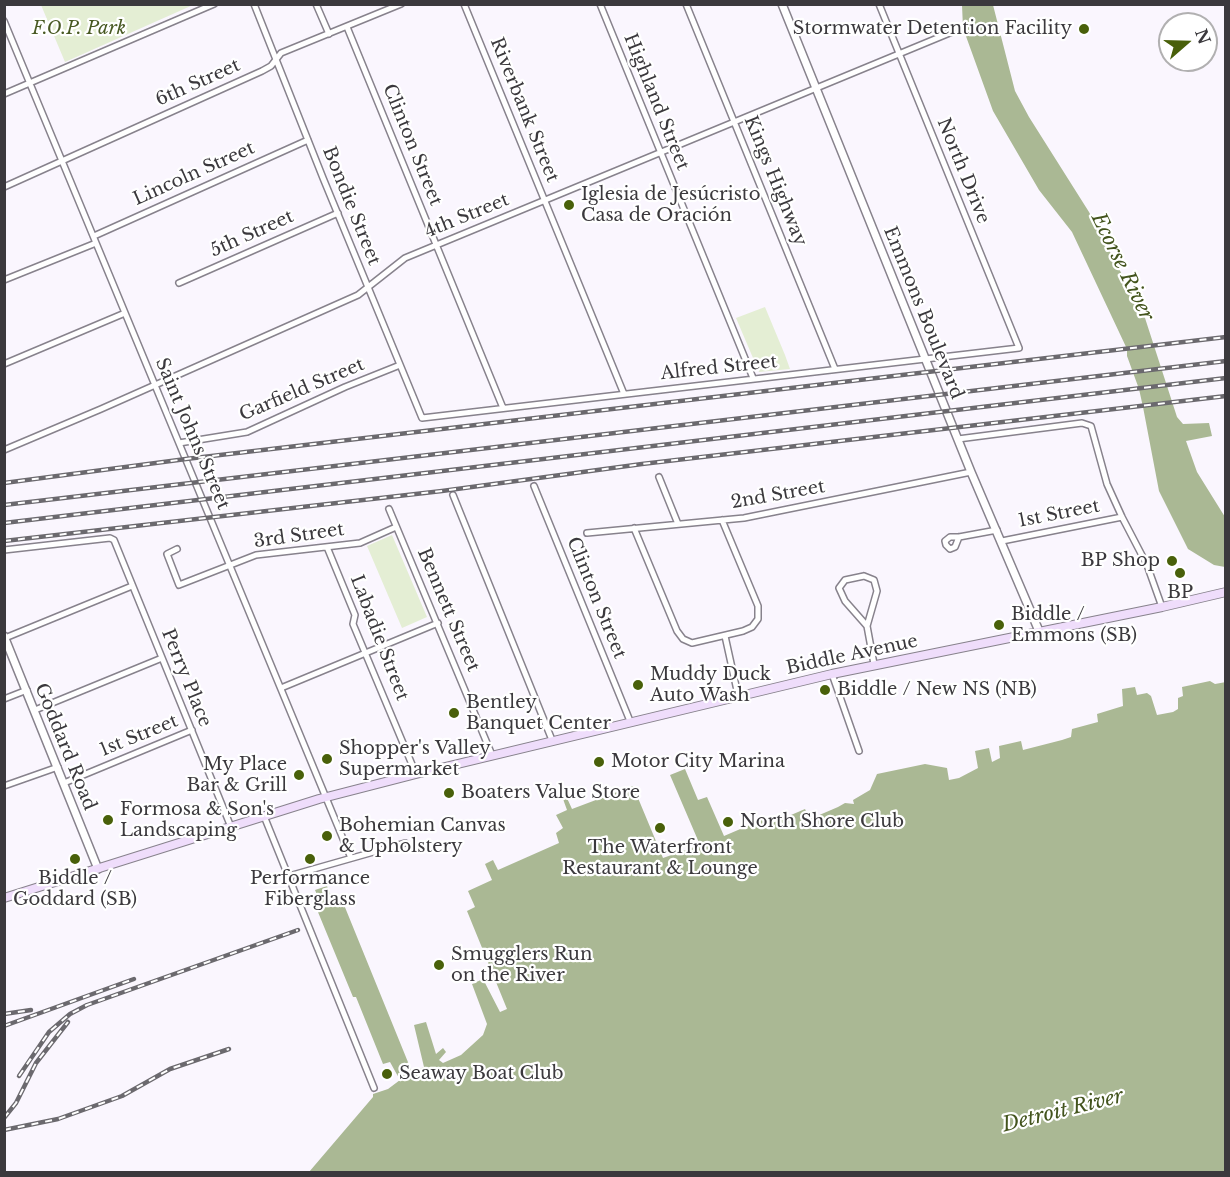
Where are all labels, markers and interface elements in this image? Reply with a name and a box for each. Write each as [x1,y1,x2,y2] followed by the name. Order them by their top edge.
[1158,12,1218,72] north arrow
[32,18,126,40] park label: F.O.P. Park
[793,18,1072,40] place label: Stormwater Detention Facility
[1077,22,1091,36] marker: Stormwater Detention Facility
[1191,26,1215,47] text: N
[619,30,693,174] street label: Highland Street
[485,34,563,186] street label: Riverbank Street
[152,55,244,111] street label: 6th Street
[378,81,446,209] street label: Clinton Street
[739,113,811,249] street label: Kings Highway
[932,115,994,227] street label: North Drive
[130,138,258,210] street label: Lincoln Street
[317,144,385,268] street label: Bondie Street
[581,184,760,226] place label: Iglesia de Jesúcristo Casa de Oración
[422,189,512,243] street label: 4th Street
[562,198,576,212] marker: Iglesia de Jesúcristo Casa de Oración
[207,206,297,262] street label: 5th Street
[1086,209,1158,325] water label: Ecorse River
[879,224,967,402] street label: Emmons Boulevard
[660,351,778,385] street label: Alfred Street
[236,354,368,426] street label: Garfield Street
[150,355,234,513] street label: Saint Johns Street
[729,476,827,514] street label: 2nd Street
[1017,496,1101,532] street label: 1st Street
[252,519,346,553] street label: 3rd Street
[562,534,630,662] street label: Clinton Street
[412,545,484,675] street label: Bennett Street
[1081,550,1160,572] place label: BP Shop
[1165,554,1179,568] marker: BP Shop
[1173,566,1187,580] marker: BP
[345,572,413,704] street label: Labadie Street
[1167,582,1193,604] place label: BP
[1011,604,1137,646] place label: Biddle / Emmons (SB)
[992,618,1006,632] marker: Biddle / Emmons (SB)
[156,626,216,730] street label: Perry Place
[784,630,920,680] street label: Biddle Avenue
[650,664,771,706] place label: Muddy Duck Auto Wash
[631,678,645,692] marker: Muddy Duck Auto Wash
[837,679,1037,701] place label: Biddle / New NS (NB)
[30,680,100,814] street label: Goddard Road
[818,683,832,697] marker: Biddle / New NS (NB)
[466,692,611,734] place label: Bentley Banquet Center
[447,706,461,720] marker: Bentley Banquet Center
[97,711,181,761] street label: 1st Street
[339,738,491,780] place label: Shopper's Valley Supermarket
[611,751,785,773] place label: Motor City Marina
[320,752,334,766] marker: Shopper's Valley Supermarket
[186,754,287,796] place label: My Place Bar & Grill
[592,755,606,769] marker: Motor City Marina
[292,768,306,782] marker: My Place Bar & Grill
[461,782,640,804] place label: Boaters Value Store
[442,786,456,800] marker: Boaters Value Store
[120,799,274,842] place label: Formosa & Son's Landscaping
[740,811,904,833] place label: North Shore Club
[101,813,115,827] marker: Formosa & Son's Landscaping
[339,815,506,858] place label: Bohemian Canvas & Upholstery
[721,815,735,829] marker: North Shore Club
[653,821,667,835] marker: The Waterfront Restaurant & Lounge
[320,829,334,843] marker: Bohemian Canvas & Upholstery
[562,837,758,880] place label: The Waterfront Restaurant & Lounge
[68,852,82,866] marker: Biddle / Goddard (SB)
[303,852,317,866] marker: Performance Fiberglass
[13,868,137,910] place label: Biddle / Goddard (SB)
[250,868,370,910] place label: Performance Fiberglass
[451,944,592,986] place label: Smugglers Run on the River
[432,958,446,972] marker: Smugglers Run on the River
[399,1063,564,1085] place label: Seaway Boat Club
[380,1067,394,1081] marker: Seaway Boat Club
[1000,1084,1126,1138] water label: Detroit River

